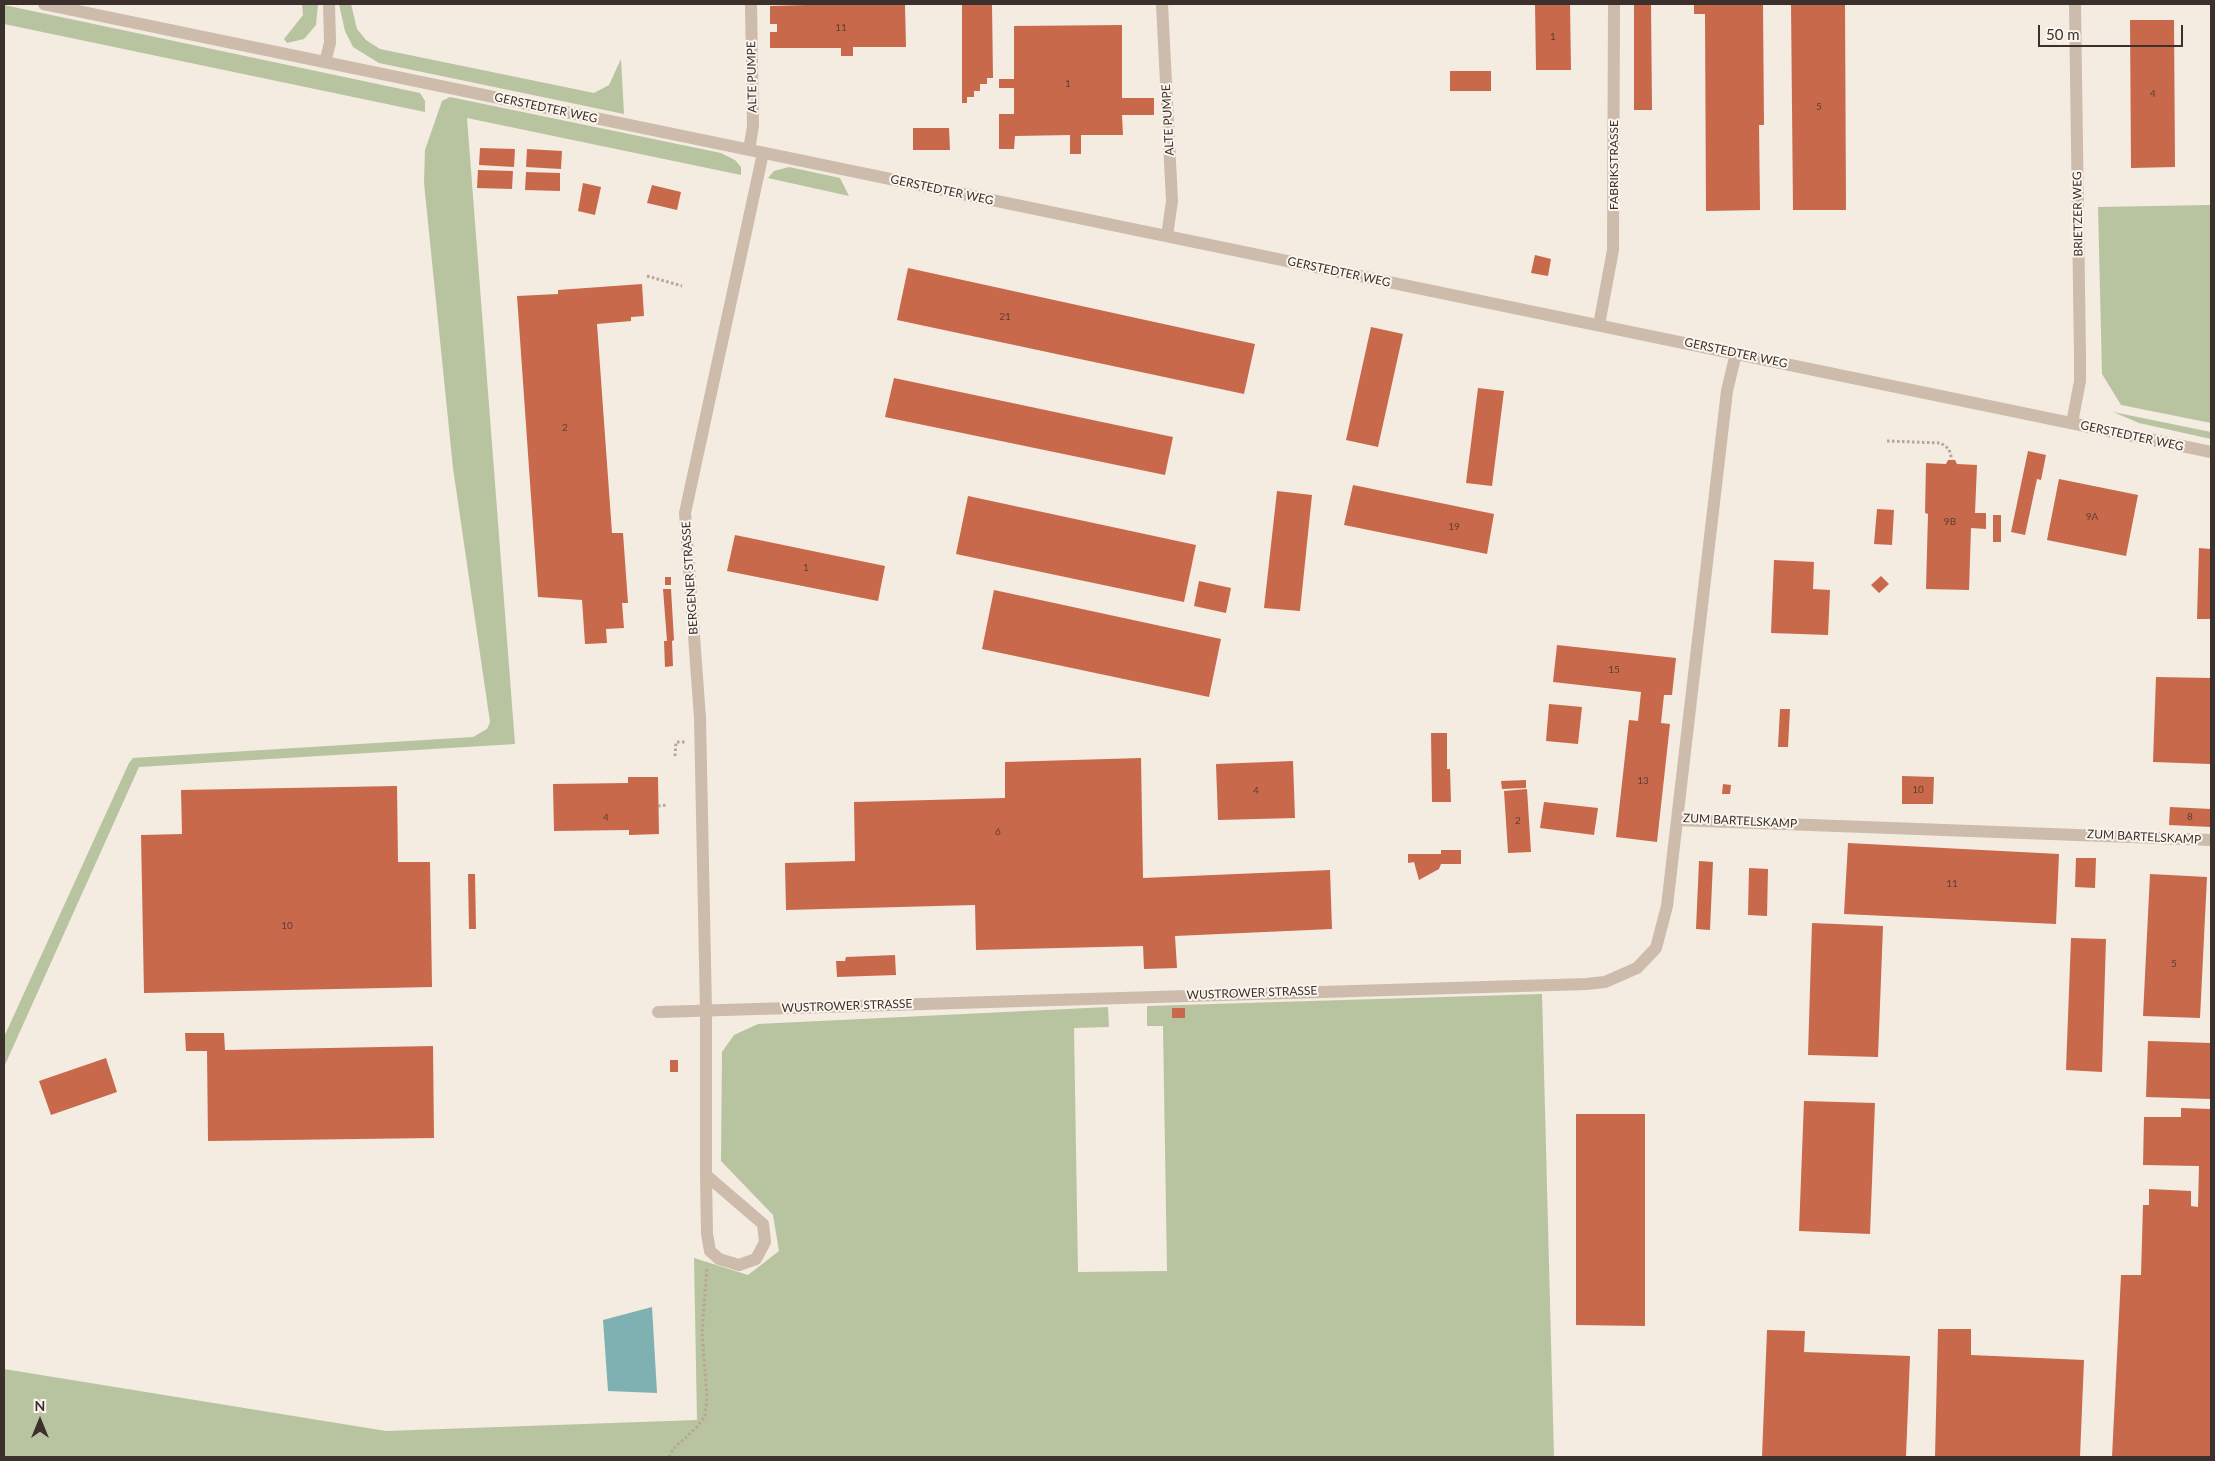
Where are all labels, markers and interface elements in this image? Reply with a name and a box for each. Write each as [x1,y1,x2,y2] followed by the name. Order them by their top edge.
[2040,15,2185,47] scale bar
[835,22,847,34] house number: 11
[2046,25,2080,43] text: 50 m
[1550,31,1556,43] house number: 1
[744,41,760,113] street label: ALTE PUMPE
[1065,78,1071,90] house number: 1
[1159,84,1177,156] street label: ALTE PUMPE
[2150,88,2156,100] house number: 4
[493,90,599,126] street label: GERSTEDTER WEG
[1816,101,1822,113] house number: 5
[1607,120,1621,210] street label: FABRIKSTRASSE
[2070,171,2086,257] street label: BRIETZER WEG
[889,172,995,208] street label: GERSTEDTER WEG
[1286,254,1392,290] street label: GERSTEDTER WEG
[999,311,1011,323] house number: 21
[1683,335,1789,371] street label: GERSTEDTER WEG
[2079,418,2185,454] street label: GERSTEDTER WEG
[562,422,568,434] house number: 2
[2086,511,2098,523] house number: 9A
[1944,516,1956,528] house number: 9B
[679,521,701,635] street label: BERGENER STRASSE
[1448,521,1460,533] house number: 19
[803,562,809,574] house number: 1
[1608,664,1620,676] house number: 15
[1637,775,1649,787] house number: 13
[1912,784,1924,796] house number: 10
[1253,785,1259,797] house number: 4
[1683,811,1797,831] street label: ZUM BARTELSKAMP
[2187,811,2193,823] house number: 8
[603,812,609,824] house number: 4
[1515,815,1521,827] house number: 2
[995,826,1001,838] house number: 6
[2087,827,2201,847] street label: ZUM BARTELSKAMP
[1946,878,1958,890] house number: 11
[281,920,293,932] house number: 10
[2171,958,2177,970] house number: 5
[1186,984,1318,1002] street label: WUSTROWER STRASSE
[781,997,913,1015] street label: WUSTROWER STRASSE
[15,1396,65,1446] north arrow
[35,1397,45,1414] text: N

